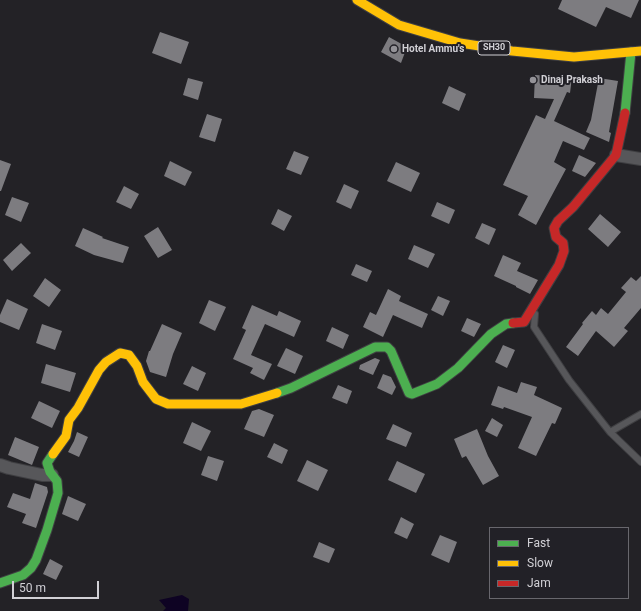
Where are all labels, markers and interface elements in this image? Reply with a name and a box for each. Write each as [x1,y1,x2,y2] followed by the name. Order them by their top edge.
[478,41,510,55] road number: SH30
[402,43,464,55] place label: Hotel Ammu's
[389,44,399,54] marker: Hotel Ammu's
[541,74,603,86] place label: Dinaj Prakash
[528,75,538,85] marker: Dinaj Prakash
[489,527,629,599] legend
[527,536,550,550] text: Fast
[527,556,553,570] text: Slow
[14,573,101,599] scale bar
[527,576,551,590] text: Jam
[19,581,46,595] text: 50 m

